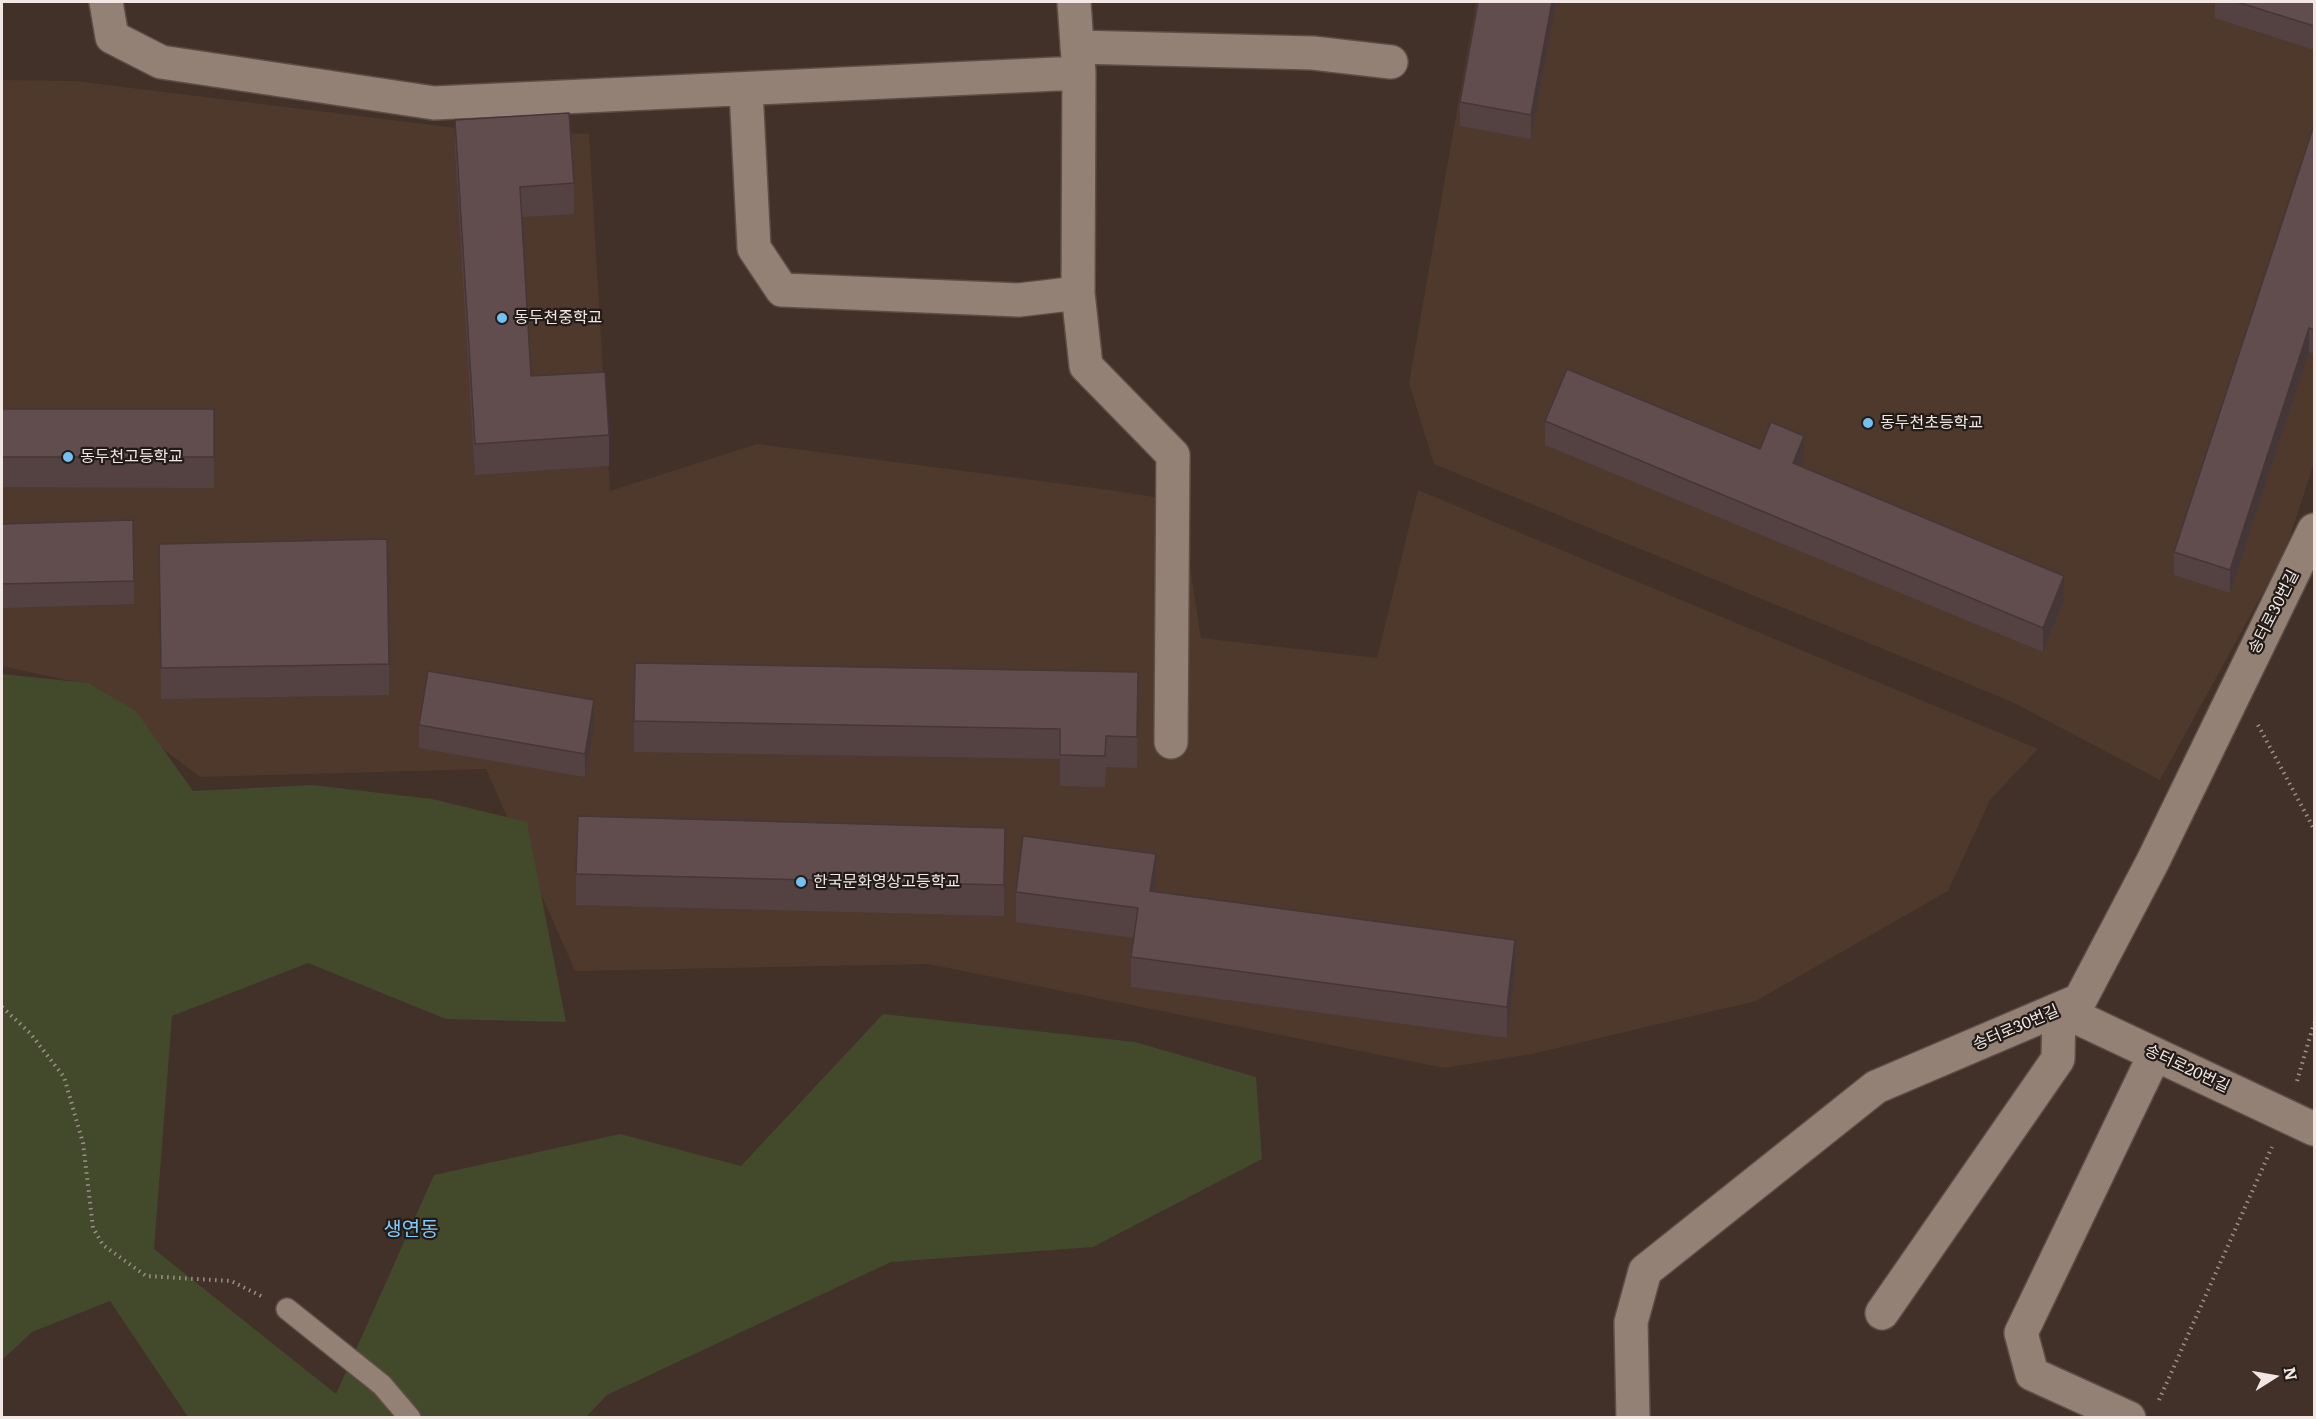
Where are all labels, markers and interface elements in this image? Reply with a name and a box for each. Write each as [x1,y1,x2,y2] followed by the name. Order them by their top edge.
[514,308,602,328] place label: 동두천중학교
[495,311,509,325] marker: 동두천중학교
[1880,413,1983,433] place label: 동두천초등학교
[1861,416,1875,430] marker: 동두천초등학교
[80,447,183,467] place label: 동두천고등학교
[61,450,75,464] marker: 동두천고등학교
[2245,567,2303,657] street label: 송터로30번길
[813,872,960,892] place label: 한국문화영상고등학교
[794,875,808,889] marker: 한국문화영상고등학교
[1970,1001,2062,1055] street label: 송터로30번길
[2142,1041,2232,1097] street label: 송터로20번길
[383,1218,439,1242] district label: 생연동
[2244,1347,2304,1407] north arrow
[2279,1365,2305,1382] text: N

